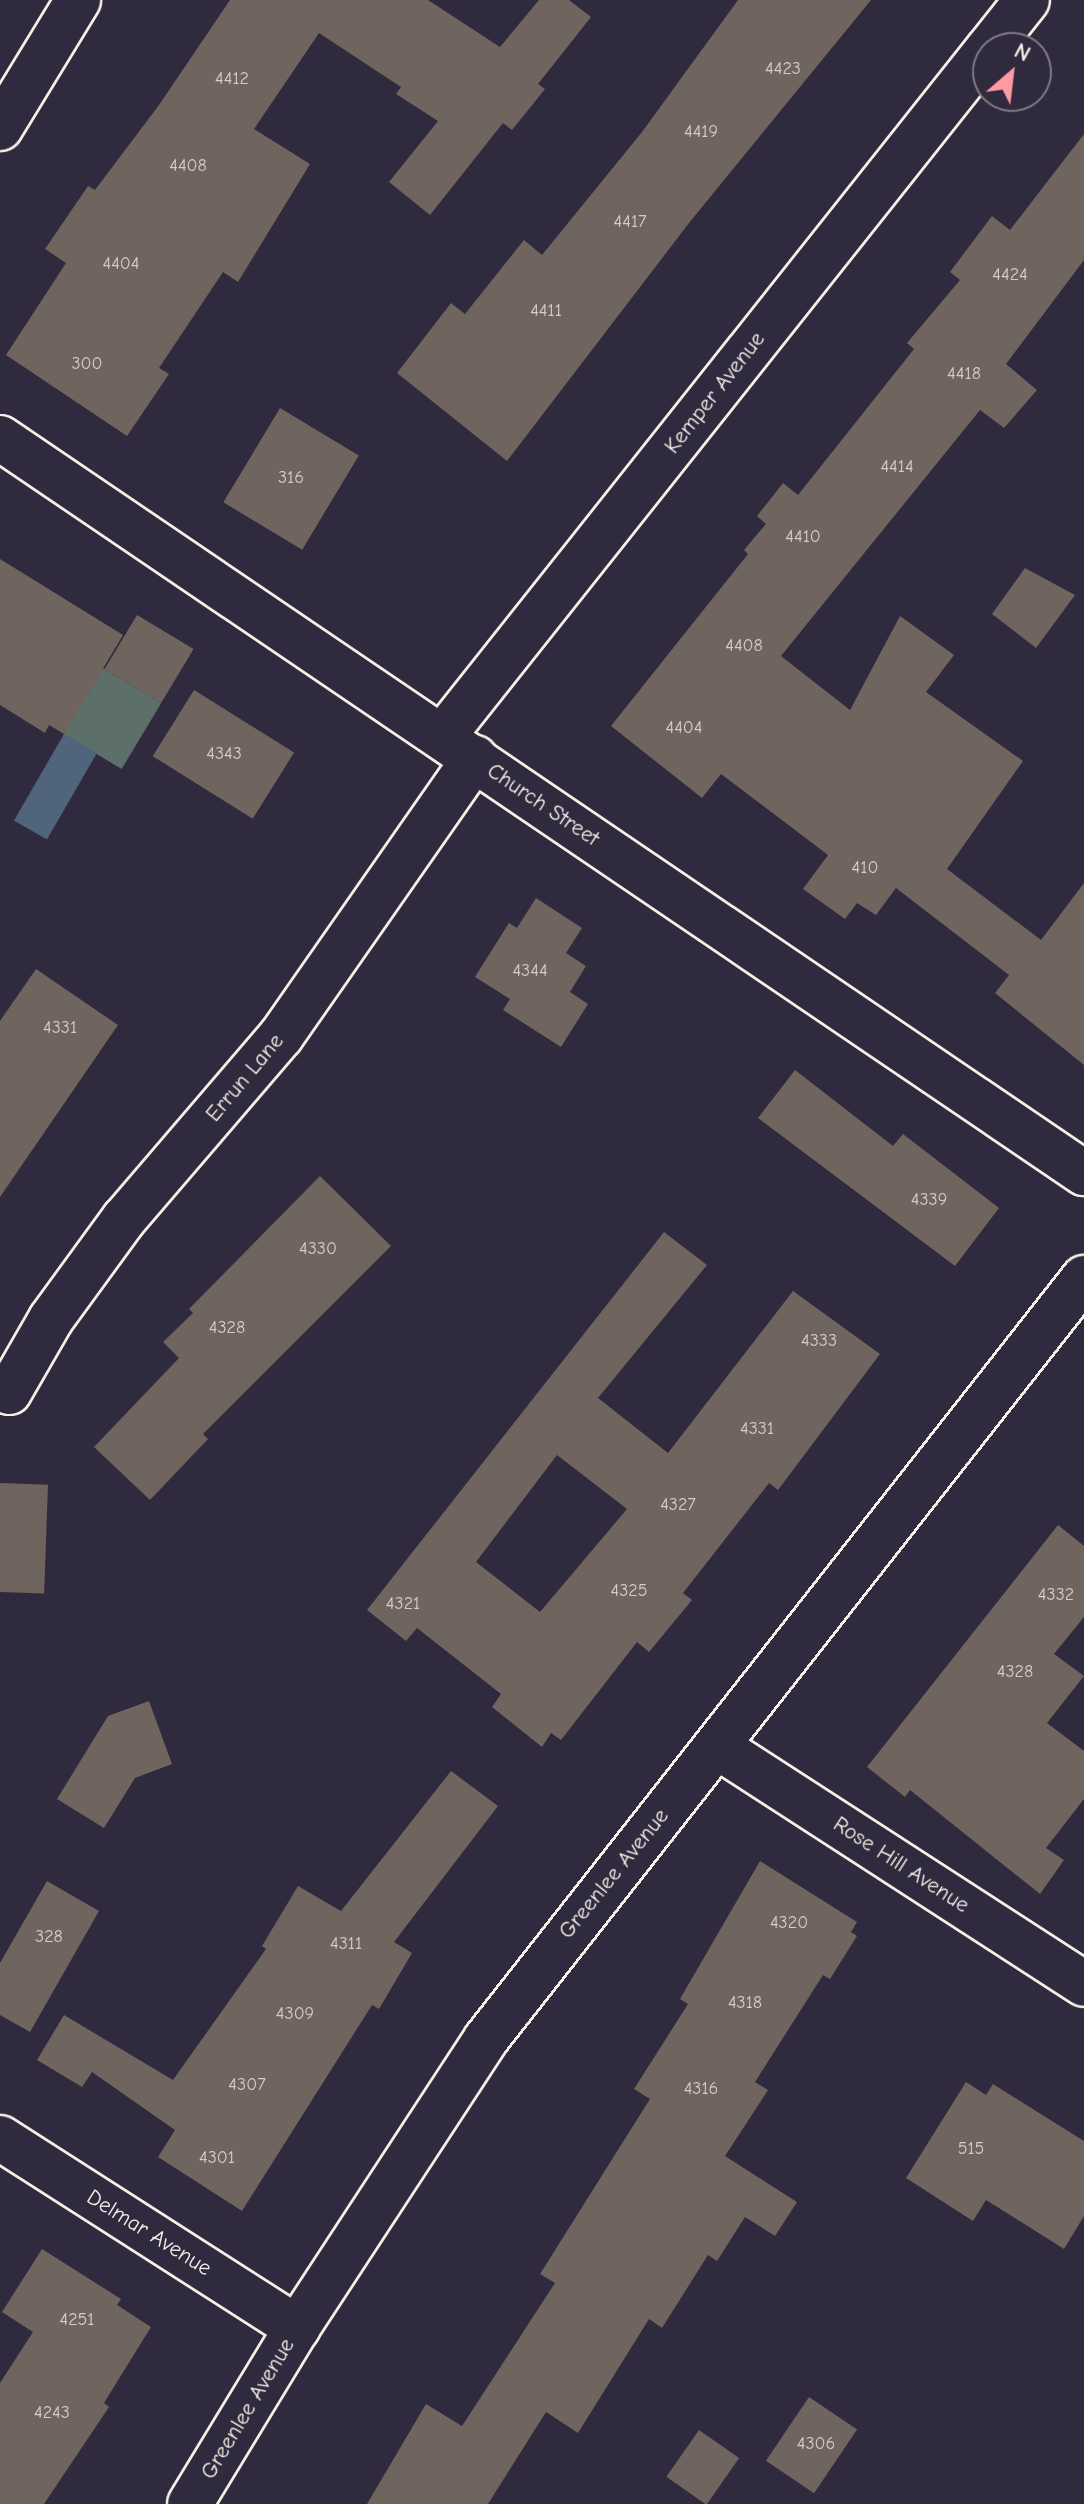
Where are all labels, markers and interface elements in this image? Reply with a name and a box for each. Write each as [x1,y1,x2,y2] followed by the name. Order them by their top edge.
[972,32,1052,112] north arrow
[1010,38,1035,67] text: N
[765,58,801,80] house number: 4423
[215,68,249,90] house number: 4412
[684,121,718,143] house number: 4419
[169,155,207,177] house number: 4408
[613,211,647,233] house number: 4417
[102,253,140,275] house number: 4404
[992,264,1028,286] house number: 4424
[530,300,562,322] house number: 4411
[659,327,771,459] street label: Kemper Avenue
[71,353,103,375] house number: 300
[947,363,981,385] house number: 4418
[880,456,914,478] house number: 4414
[278,467,304,489] house number: 316
[785,526,821,548] house number: 4410
[725,635,763,657] house number: 4408
[665,717,703,739] house number: 4404
[206,743,242,765] house number: 4343
[482,758,604,852] street label: Church Street
[852,857,878,879] house number: 410
[512,960,548,982] house number: 4344
[43,1017,77,1039] house number: 4331
[201,1029,289,1127] street label: Errun Lane
[911,1189,947,1211] house number: 4339
[299,1238,337,1260] house number: 4330
[209,1317,245,1339] house number: 4328
[801,1330,837,1352] house number: 4333
[740,1418,774,1440] house number: 4331
[660,1494,696,1516] house number: 4327
[611,1580,647,1602] house number: 4325
[1038,1584,1074,1606] house number: 4332
[386,1593,420,1615] house number: 4321
[997,1661,1033,1683] house number: 4328
[554,1804,674,1944] street label: Greenlee Avenue
[828,1811,974,1919] street label: Rose Hill Avenue
[770,1912,808,1934] house number: 4320
[35,1926,63,1948] house number: 328
[330,1933,362,1955] house number: 4311
[728,1992,762,2014] house number: 4318
[276,2003,314,2025] house number: 4309
[228,2074,266,2096] house number: 4307
[684,2078,718,2100] house number: 4316
[958,2138,984,2160] house number: 515
[199,2147,235,2169] house number: 4301
[82,2184,216,2282] street label: Delmar Avenue
[59,2309,95,2331] house number: 4251
[196,2334,300,2484] street label: Greenlee Avenue
[34,2402,70,2424] house number: 4243
[797,2433,835,2455] house number: 4306

